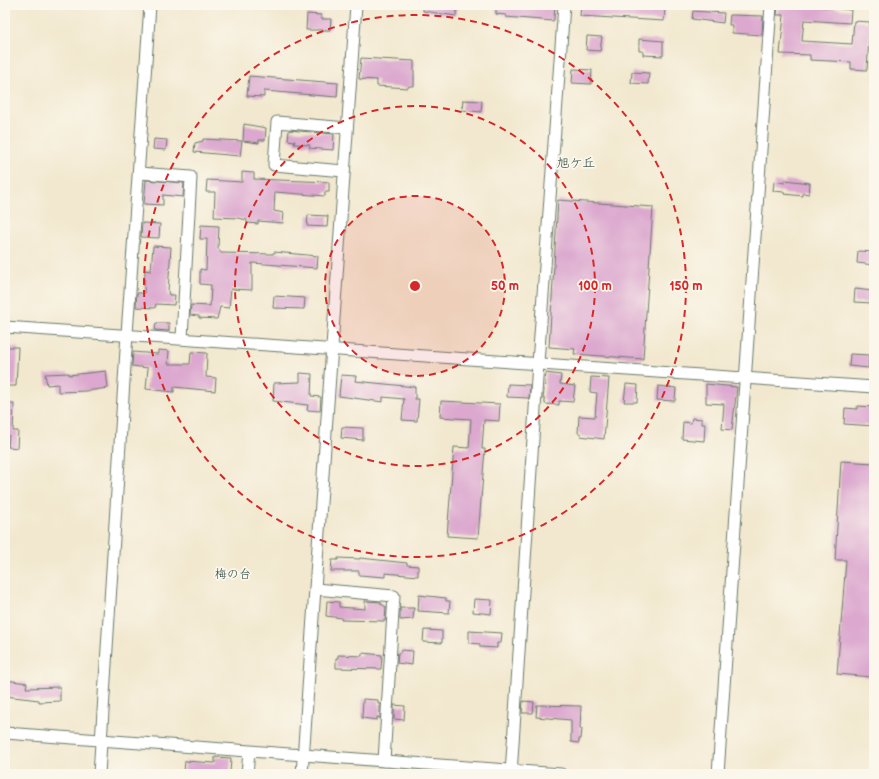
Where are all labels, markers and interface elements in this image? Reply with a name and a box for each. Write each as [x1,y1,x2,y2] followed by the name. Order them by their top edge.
[556,155,596,171] district label: 旭ケ丘
[408,279,422,293] centre of rings
[491,279,519,294] text: 50 m
[578,279,612,294] text: 100 m
[670,279,702,294] text: 150 m
[215,567,251,582] district label: 梅の台

